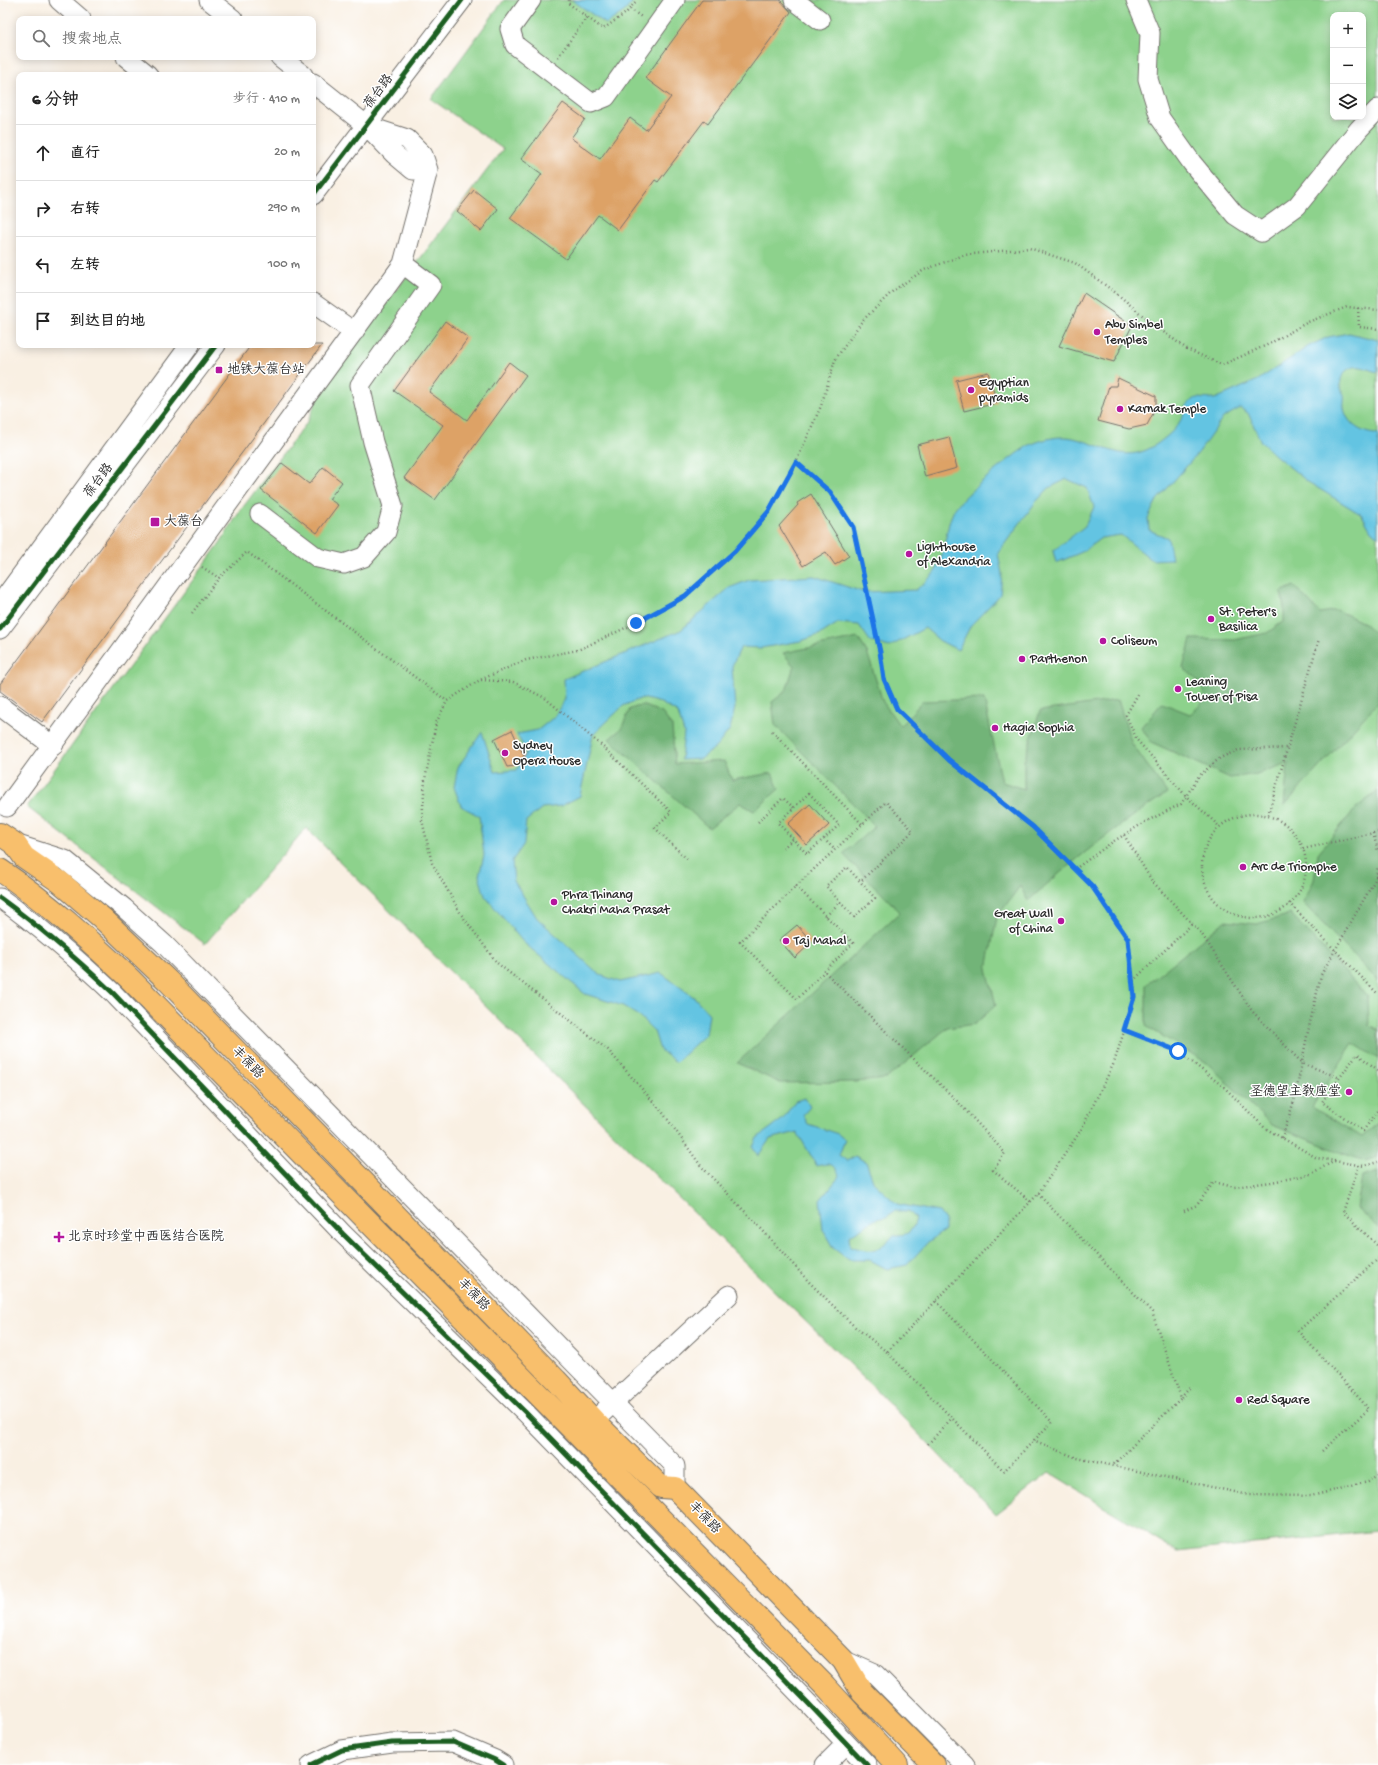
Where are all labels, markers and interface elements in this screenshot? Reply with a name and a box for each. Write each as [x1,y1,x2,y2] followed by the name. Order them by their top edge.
[1330,12,1366,120] map controls
[1330,12,1366,48] button: +
[16,16,316,60] search box
[30,27,52,49] icon: search
[62,31,122,49] text: 搜索地点
[1330,48,1366,84] button: −
[360,71,397,112] street label: 葆台路
[1330,84,1366,120] button: layers
[32,91,79,111] text: 6 分钟
[233,92,300,107] text: 步行 · 410 m
[32,142,54,164] icon: ahead
[70,145,100,163] text: 直行
[274,145,300,160] text: 20 m
[32,198,54,220] icon: right
[70,201,100,219] text: 右转
[267,201,300,216] text: 290 m
[32,254,54,276] icon: left
[70,257,100,275] text: 左转
[268,257,300,272] text: 100 m
[32,310,54,332] icon: arrive
[70,313,145,331] text: 到达目的地
[1104,318,1163,348] place label: Abu Simbel Temples
[1092,327,1102,337] marker: Abu Simbel Temples
[227,362,305,378] place label: 地铁大葆台站
[214,365,224,375] marker: 地铁大葆台站
[978,376,1030,406] place label: Egyptian pyramids
[966,385,976,395] marker: Egyptian pyramids
[1128,402,1206,417] place label: Karnak Temple
[1115,404,1125,414] marker: Karnak Temple
[80,460,117,501] street label: 葆台路
[164,514,203,530] place label: 大葆台
[149,516,161,528] marker: 大葆台
[917,540,991,570] place label: Lighthouse of Alexandria
[904,549,914,559] marker: Lighthouse of Alexandria
[1218,605,1277,635] place label: St. Peter's Basilica
[627,614,645,632] route end
[1206,614,1216,624] marker: St. Peter's Basilica
[1111,634,1157,649] place label: Coliseum
[1098,636,1108,646] marker: Coliseum
[1029,652,1088,667] place label: Parthenon
[1017,654,1027,664] marker: Parthenon
[1185,675,1259,705] place label: Leaning Tower of Pisa
[1173,684,1183,694] marker: Leaning Tower of Pisa
[1003,721,1075,736] place label: Hagia Sophia
[990,723,1000,733] marker: Hagia Sophia
[513,739,581,769] place label: Sydney Opera House
[500,748,510,758] marker: Sydney Opera House
[1251,860,1337,875] place label: Arc de Triomphe
[1238,862,1248,872] marker: Arc de Triomphe
[561,888,671,918] place label: Phra Thinang Chakri Maha Prasat
[549,897,559,907] marker: Phra Thinang Chakri Maha Prasat
[994,907,1054,937] place label: Great Wall of China
[1056,916,1066,926] marker: Great Wall of China
[793,934,847,949] place label: Taj Mahal
[781,936,791,946] marker: Taj Mahal
[1169,1042,1187,1060] route start
[228,1043,267,1082] street label: 丰葆路
[1250,1083,1341,1100] place label: 圣德望主教座堂
[1344,1087,1354,1097] marker: 圣德望主教座堂
[68,1228,224,1245] place label: 北京时珍堂中西医结合医院
[53,1231,65,1243] marker: 北京时珍堂中西医结合医院
[454,1275,493,1314] street label: 丰葆路
[1247,1393,1310,1408] place label: Red Square
[1234,1395,1244,1405] marker: Red Square
[685,1498,724,1537] street label: 丰葆路

